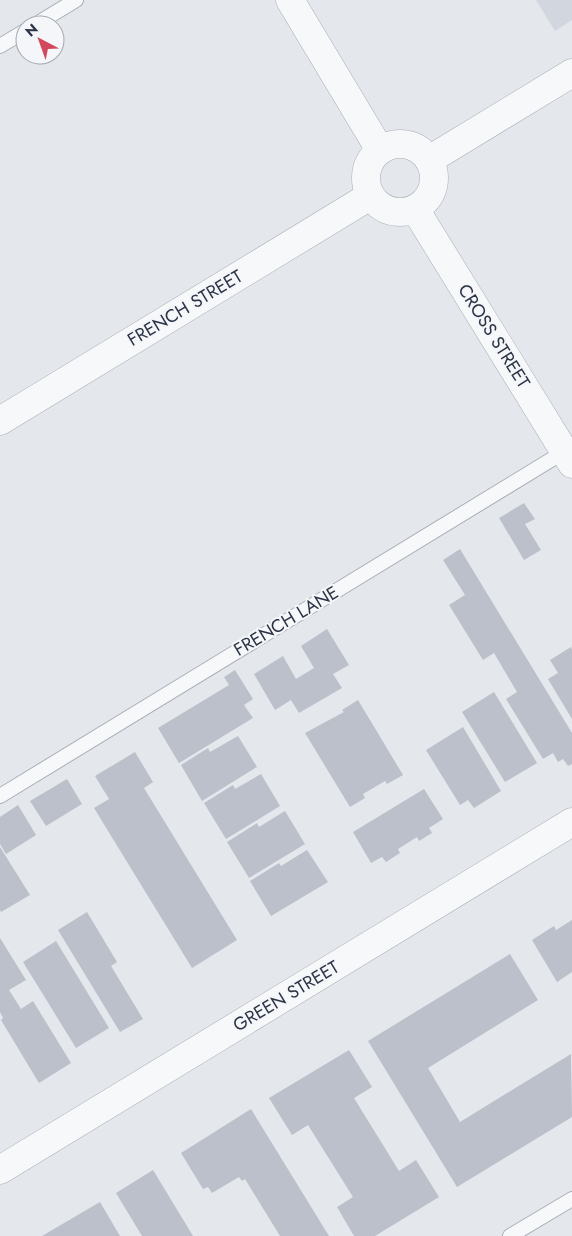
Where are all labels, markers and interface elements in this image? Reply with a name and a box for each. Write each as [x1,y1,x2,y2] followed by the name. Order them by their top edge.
[15,15,65,65] north arrow
[21,19,42,41] text: N
[123,263,248,353] street label: FRENCH STREET
[452,279,537,394] street label: CROSS STREET
[229,579,343,663] street label: FRENCH LANE
[228,954,345,1038] street label: GREEN STREET

